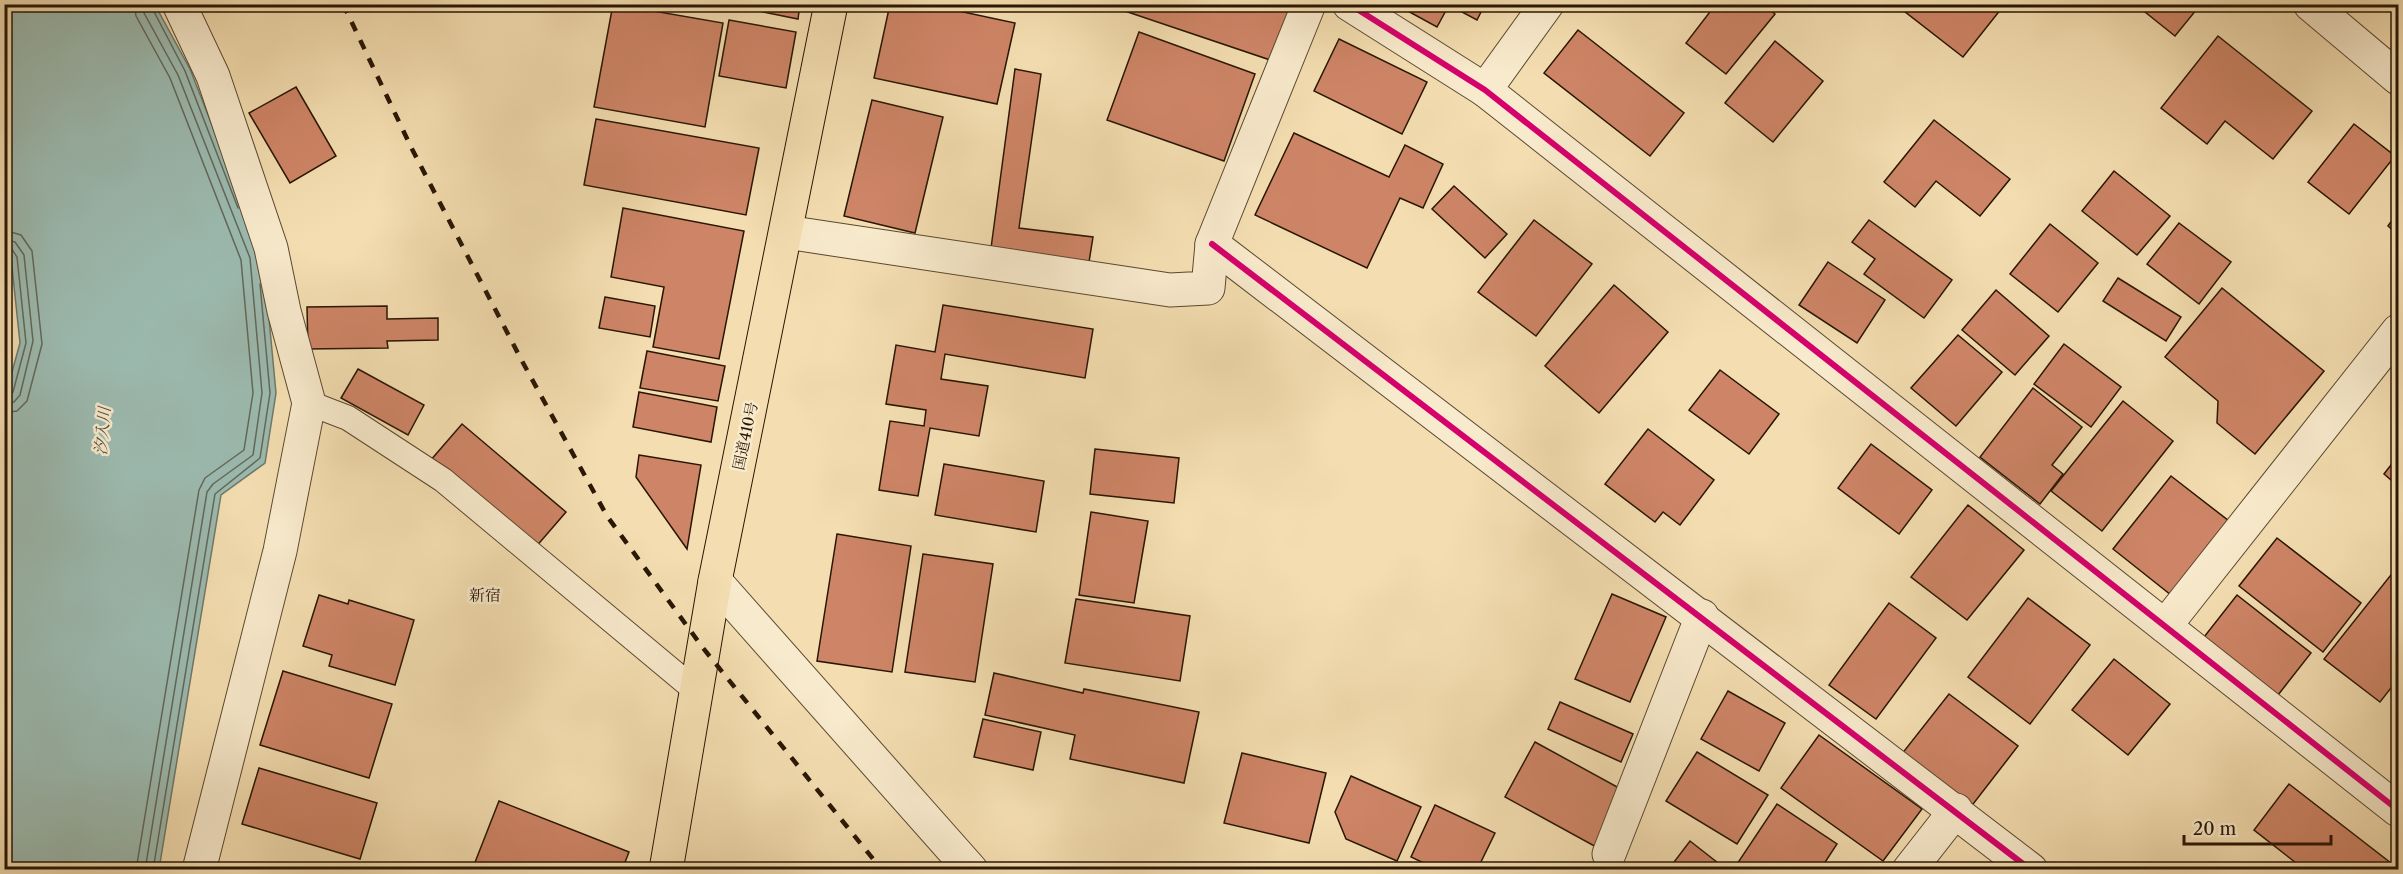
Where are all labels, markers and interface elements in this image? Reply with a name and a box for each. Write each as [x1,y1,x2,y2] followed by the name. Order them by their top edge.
[728,400,762,472] street label: 国道410号
[90,404,114,456] water label: 汐入川
[469,585,501,605] district label: 新宿
[2184,808,2331,846] scale bar
[2193,818,2237,840] text: 20 m

